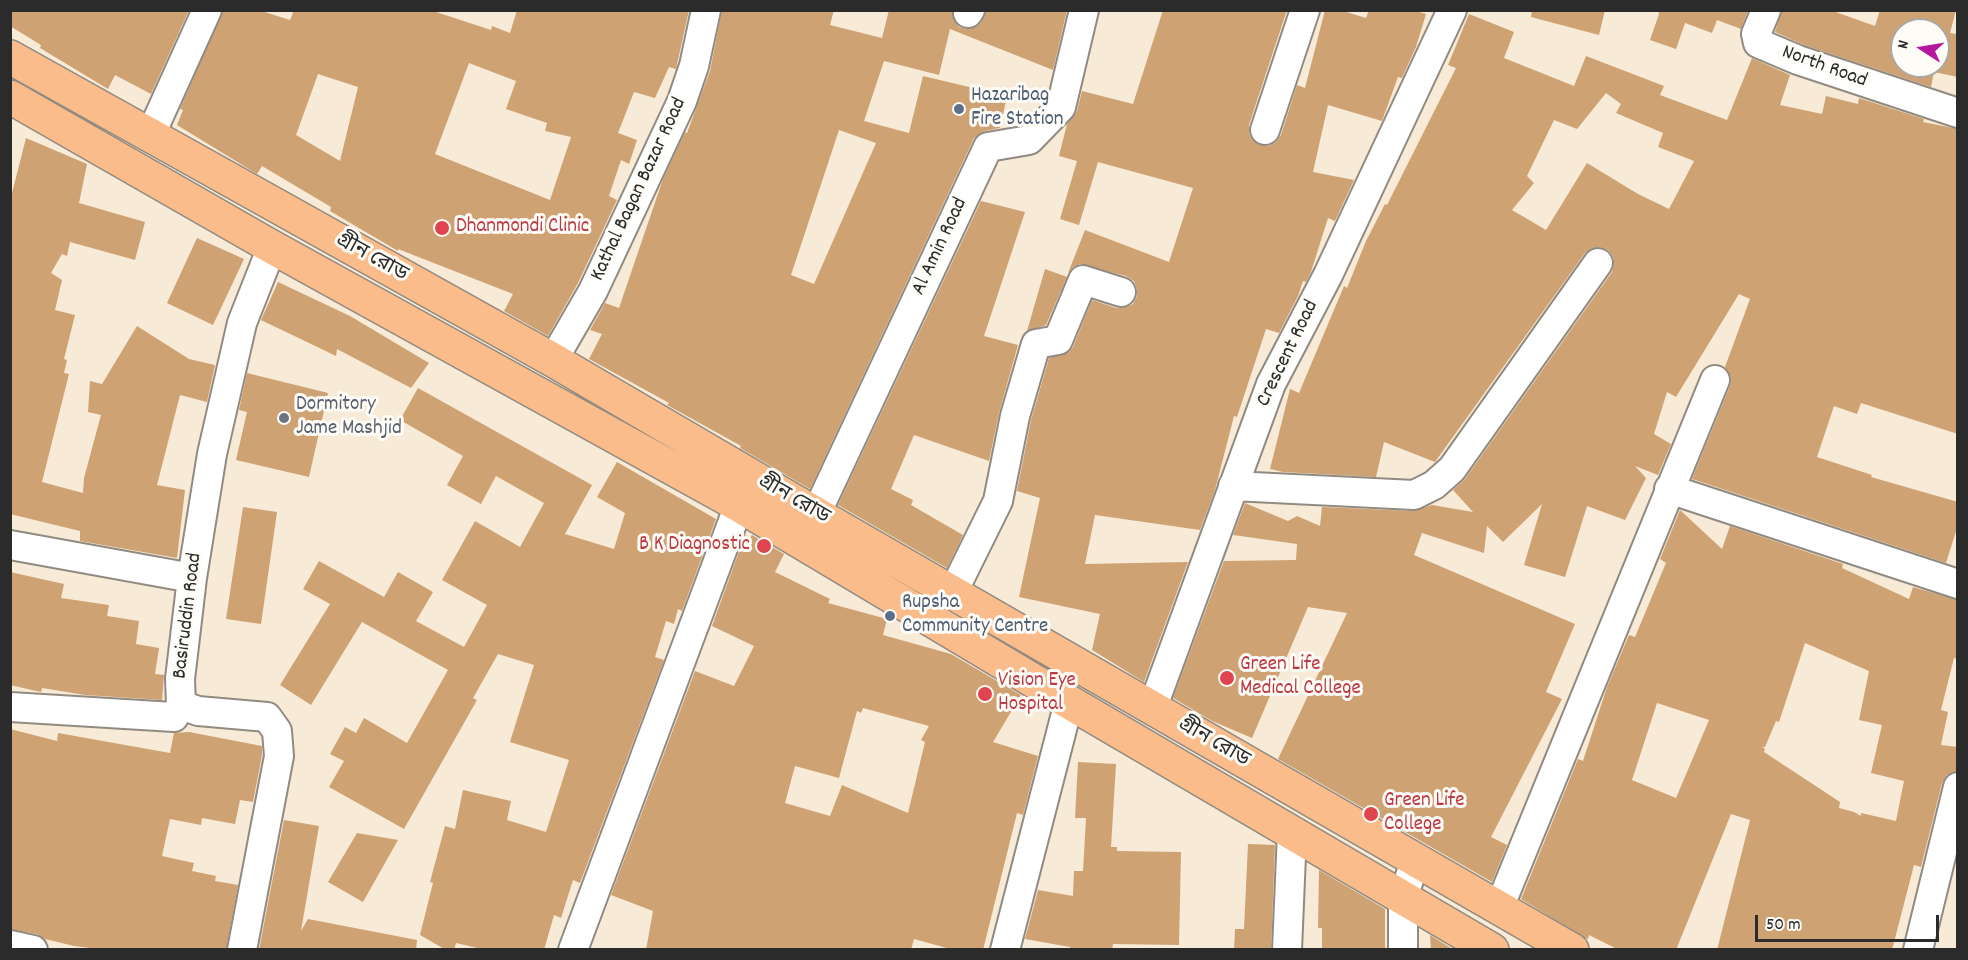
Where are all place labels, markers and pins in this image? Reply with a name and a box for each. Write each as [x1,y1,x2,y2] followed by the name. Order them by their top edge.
[971,84,1064,134] place label: Hazaribag Fire Station
[952,102,966,116] marker: Hazaribag Fire Station
[456,215,589,241] place label: Dhanmondi Clinic
[433,219,451,237] marker: Dhanmondi Clinic
[296,393,402,443] place label: Dormitory Jame Mashjid
[277,411,291,425] marker: Dormitory Jame Mashjid
[639,533,750,559] place label: B K Diagnostic
[755,537,773,555] marker: B K Diagnostic
[902,591,1048,641] place label: Rupsha Community Centre
[883,609,897,623] marker: Rupsha Community Centre
[1240,653,1361,703] place label: Green Life Medical College
[998,669,1076,719] place label: Vision Eye Hospital
[1218,669,1236,687] marker: Green Life Medical College
[976,685,994,703] marker: Vision Eye Hospital
[1384,789,1464,839] place label: Green Life College
[1362,805,1380,823] marker: Green Life College

